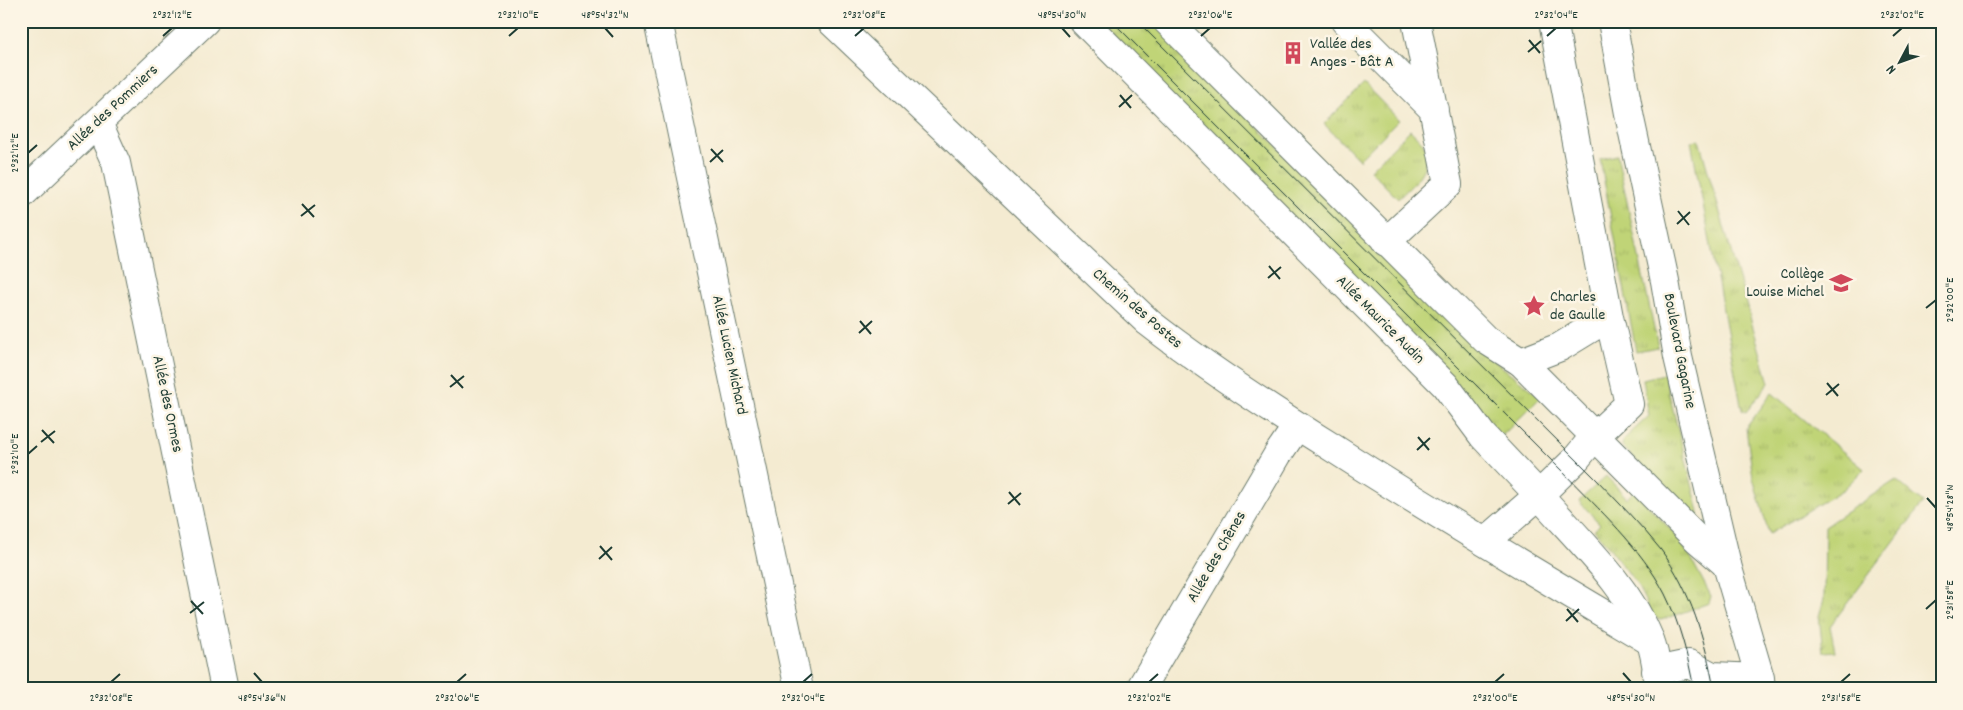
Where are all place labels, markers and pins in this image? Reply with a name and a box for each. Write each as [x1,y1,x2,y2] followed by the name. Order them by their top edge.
[1310,33,1394,74] place label: Vallée des Anges - Bât A
[1280,40,1306,66] building icon: Vallée des Anges - Bât A
[1746,263,1824,304] place label: Collège Louise Michel
[1828,270,1854,296] school or university icon: Collège Louise Michel
[1550,286,1605,327] place label: Charles de Gaulle
[1521,293,1547,319] place icon: Charles de Gaulle

